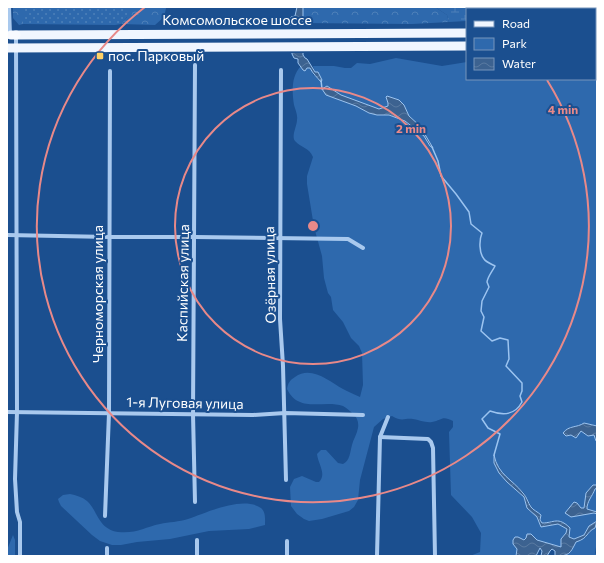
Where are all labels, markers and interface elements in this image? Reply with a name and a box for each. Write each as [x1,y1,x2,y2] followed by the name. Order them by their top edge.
[466,8,596,80] legend
[162,11,312,28] street label: Комсомольское шоссе
[502,16,530,30] text: Road
[502,36,528,50] text: Park
[108,47,204,64] place label: пос. Парковый
[95,51,105,61] marker: пос. Парковый
[502,56,536,70] text: Water
[548,102,578,116] text: 4 min
[396,121,426,135] text: 2 min
[306,219,320,233] centre of rings
[173,224,192,342] street label: Каспийская улица
[89,225,106,363] street label: Черноморская улица
[260,226,279,324] street label: Озёрная улица
[126,393,244,412] street label: 1-я Луговая улица

